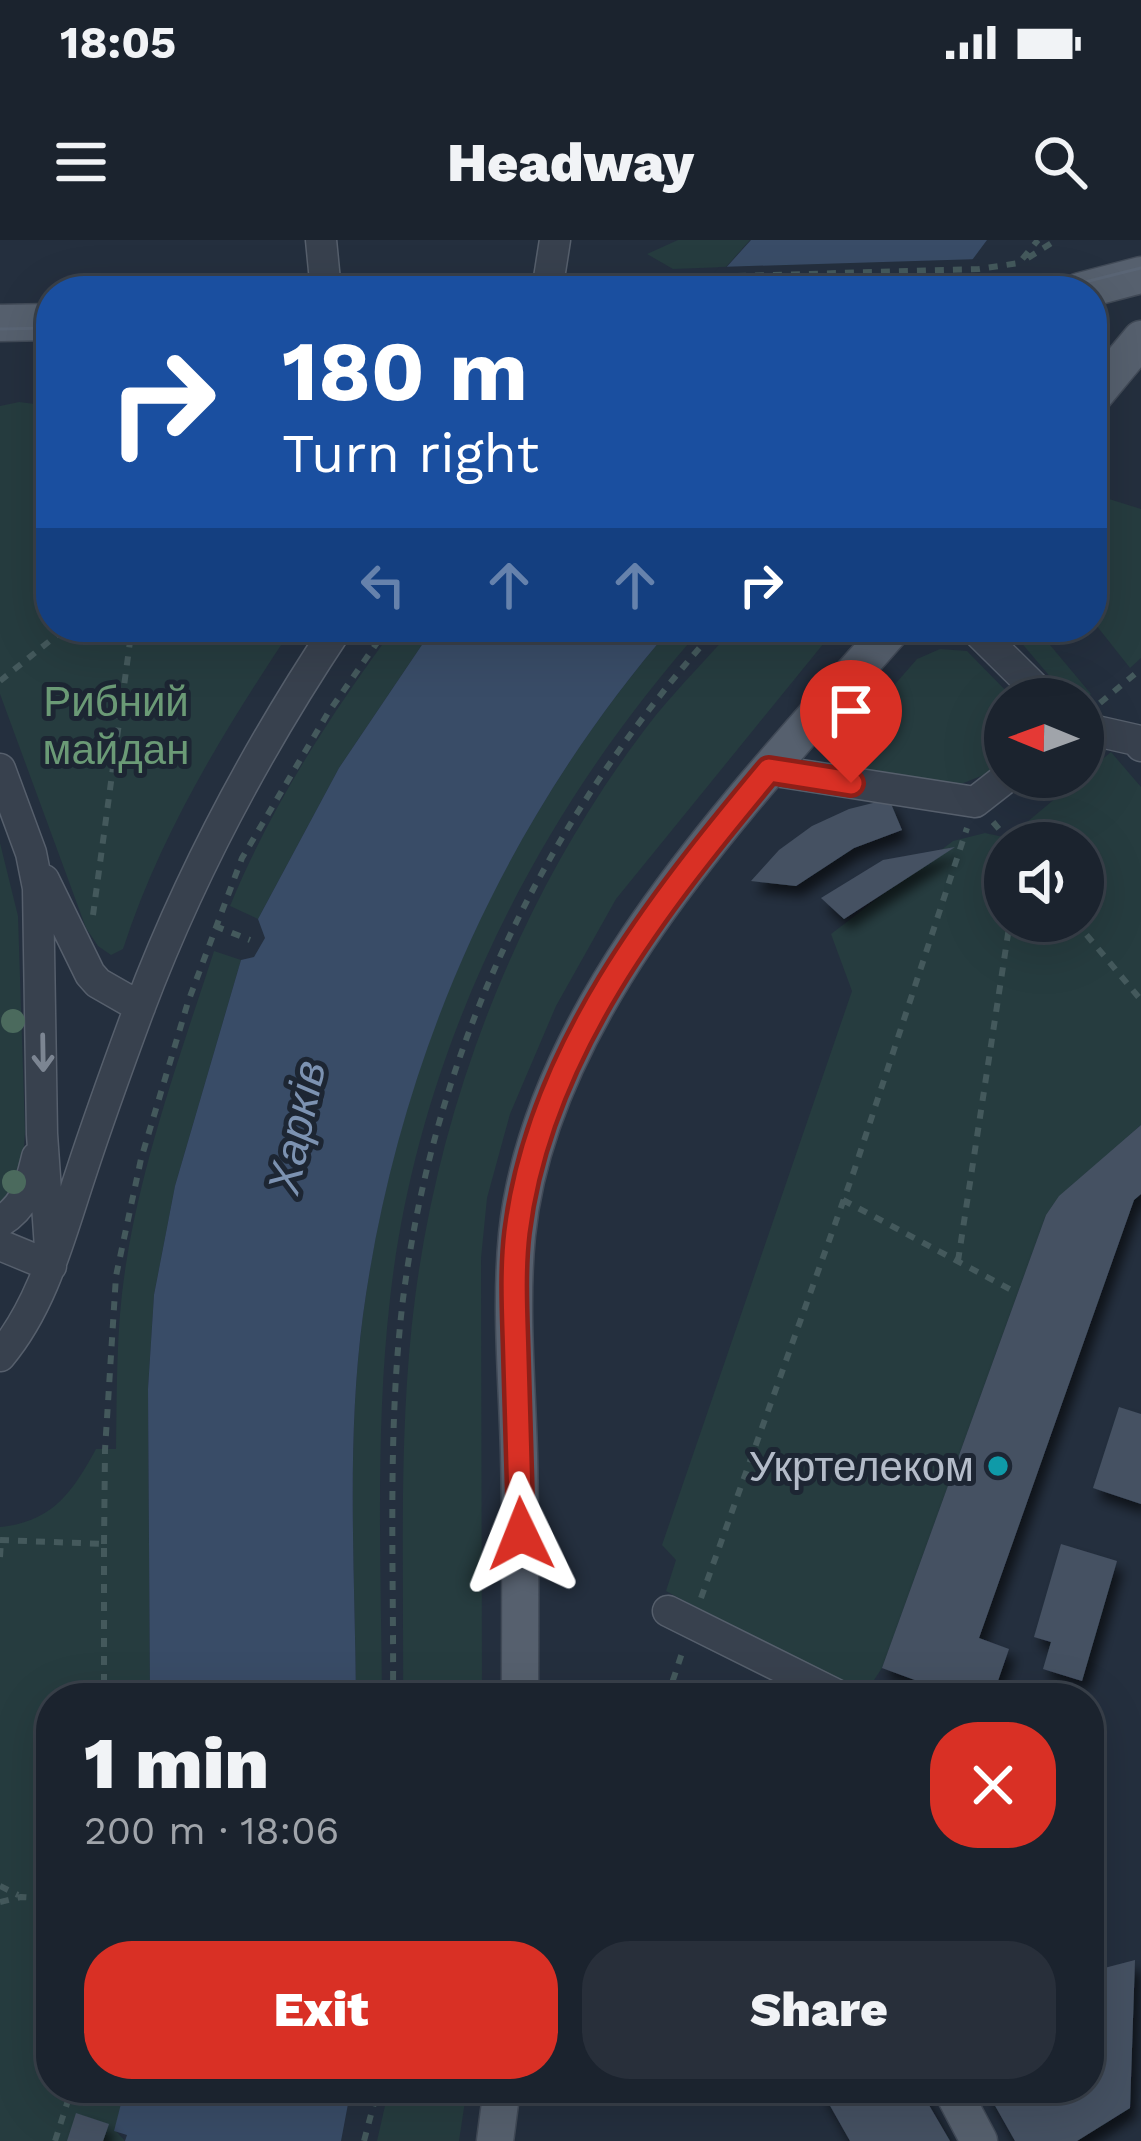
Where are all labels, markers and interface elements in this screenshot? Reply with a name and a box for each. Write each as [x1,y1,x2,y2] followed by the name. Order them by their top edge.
[60,16,176,69] text: 18:05
[48,129,114,195] icon: menu
[1027,129,1093,195] icon: search
[447,131,694,194] text: Headway
[282,322,528,420] text: 180 m
[84,324,240,480] icon: right
[282,422,539,485] text: Turn right
[350,552,416,618] icon: left
[476,552,542,618] icon: ahead
[602,552,668,618] icon: ahead
[728,552,794,618] icon: right
[800,660,902,783] pin
[43,677,189,774] park label: Рибний майдан
[818,678,884,744] icon: arrive
[984,678,1104,798] north arrow
[984,678,1104,942] map controls
[984,822,1104,942] button: sound
[31,1033,54,1072] one-way arrow
[256,1056,336,1200] water label: Харків
[749,1442,974,1491] place label: Укртелеком
[985,1453,1011,1479] marker: Укртелеком
[458,1471,584,1597] position arrow
[84,1721,269,1805] text: 1 min
[930,1722,1056,1848] button: close
[84,1808,339,1853] text: 200 m · 18:06
[84,1941,558,2079] button: Exit
[582,1941,1056,2079] button: Share

